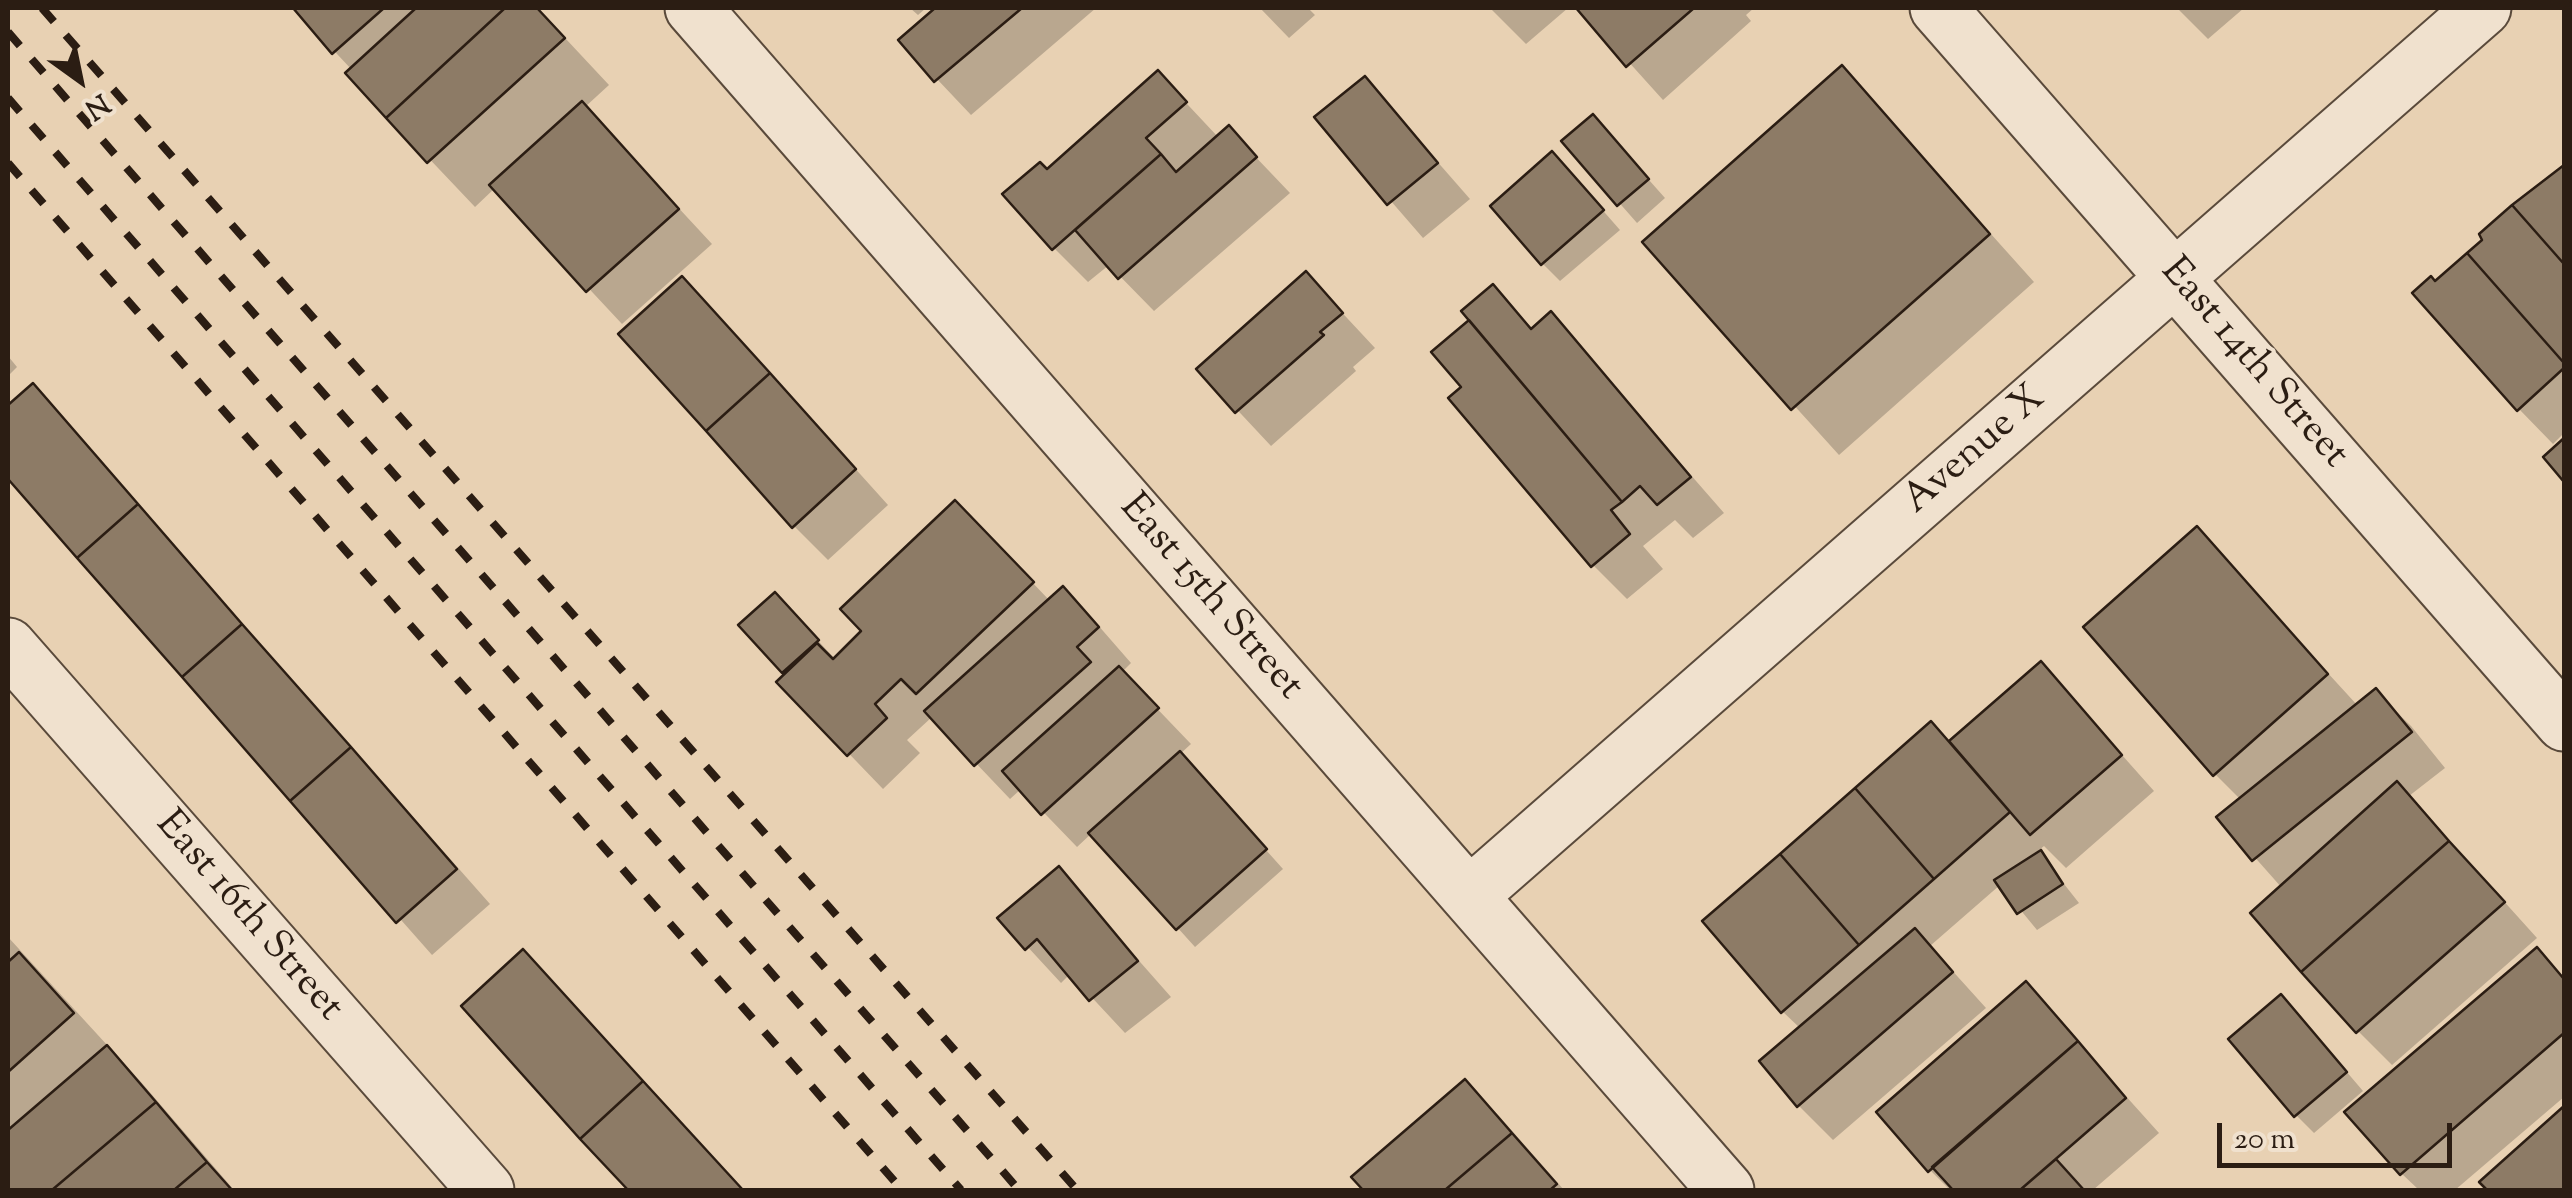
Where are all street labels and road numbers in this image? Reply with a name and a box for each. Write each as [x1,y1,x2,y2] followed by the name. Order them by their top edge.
[2148,250,2356,480] street label: East 14th Street
[1895,377,2057,527] street label: Avenue X
[1107,486,1311,712] street label: East 15th Street
[143,803,351,1033] street label: East 16th Street

